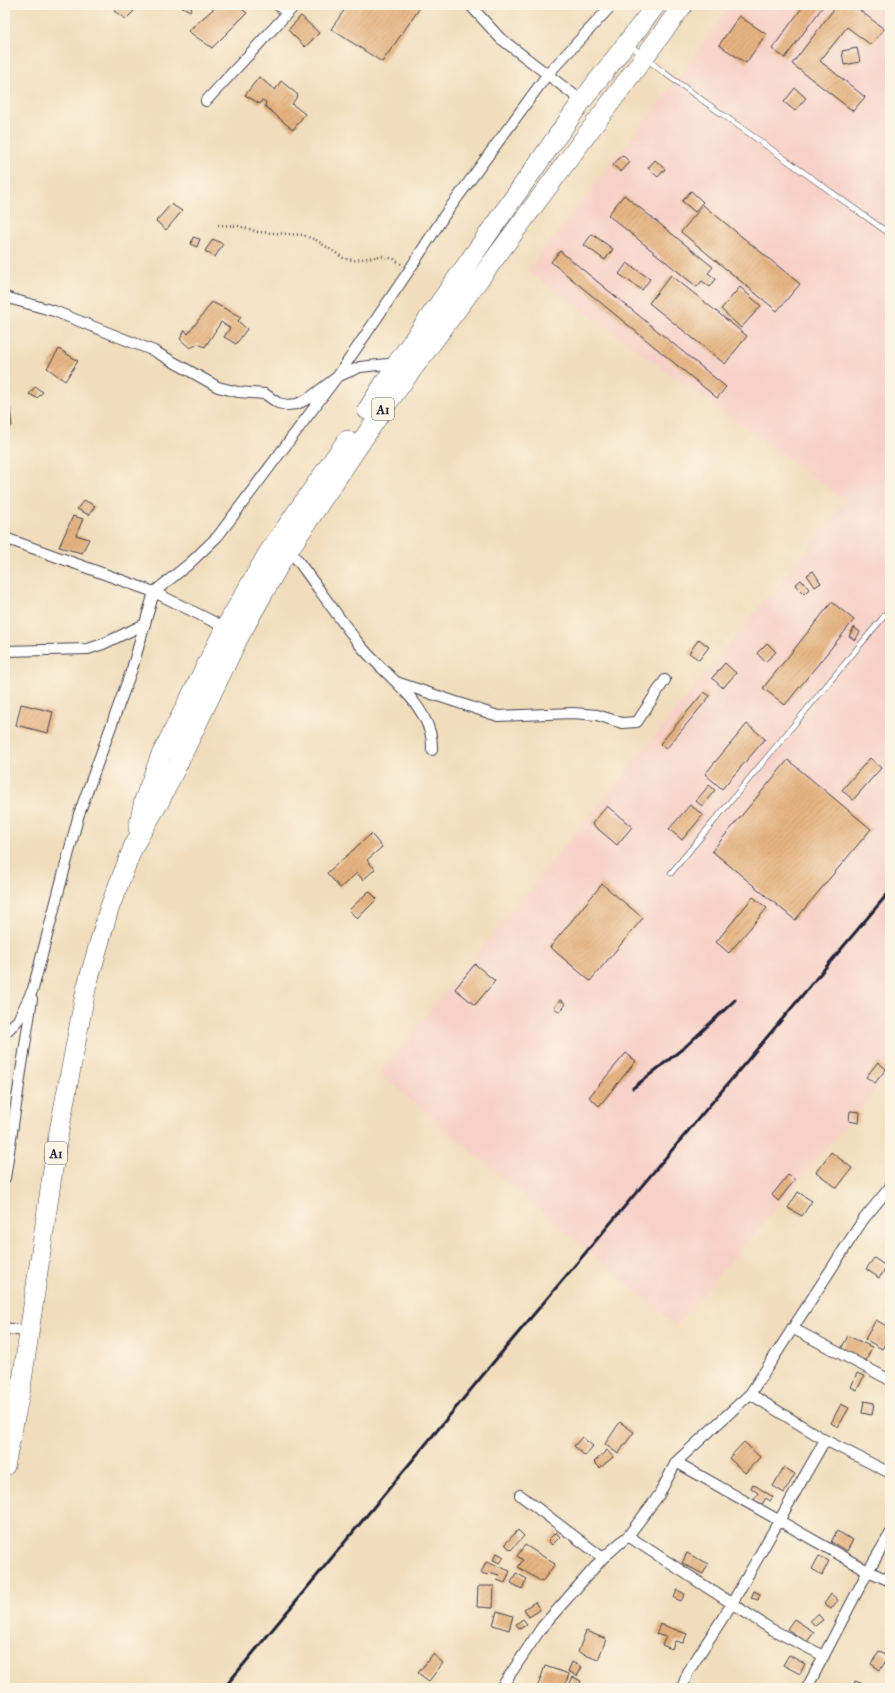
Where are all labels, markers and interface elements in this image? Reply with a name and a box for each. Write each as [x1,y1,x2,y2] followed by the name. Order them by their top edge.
[372,398,394,420] road number: A1
[45,1142,67,1164] road number: A1

